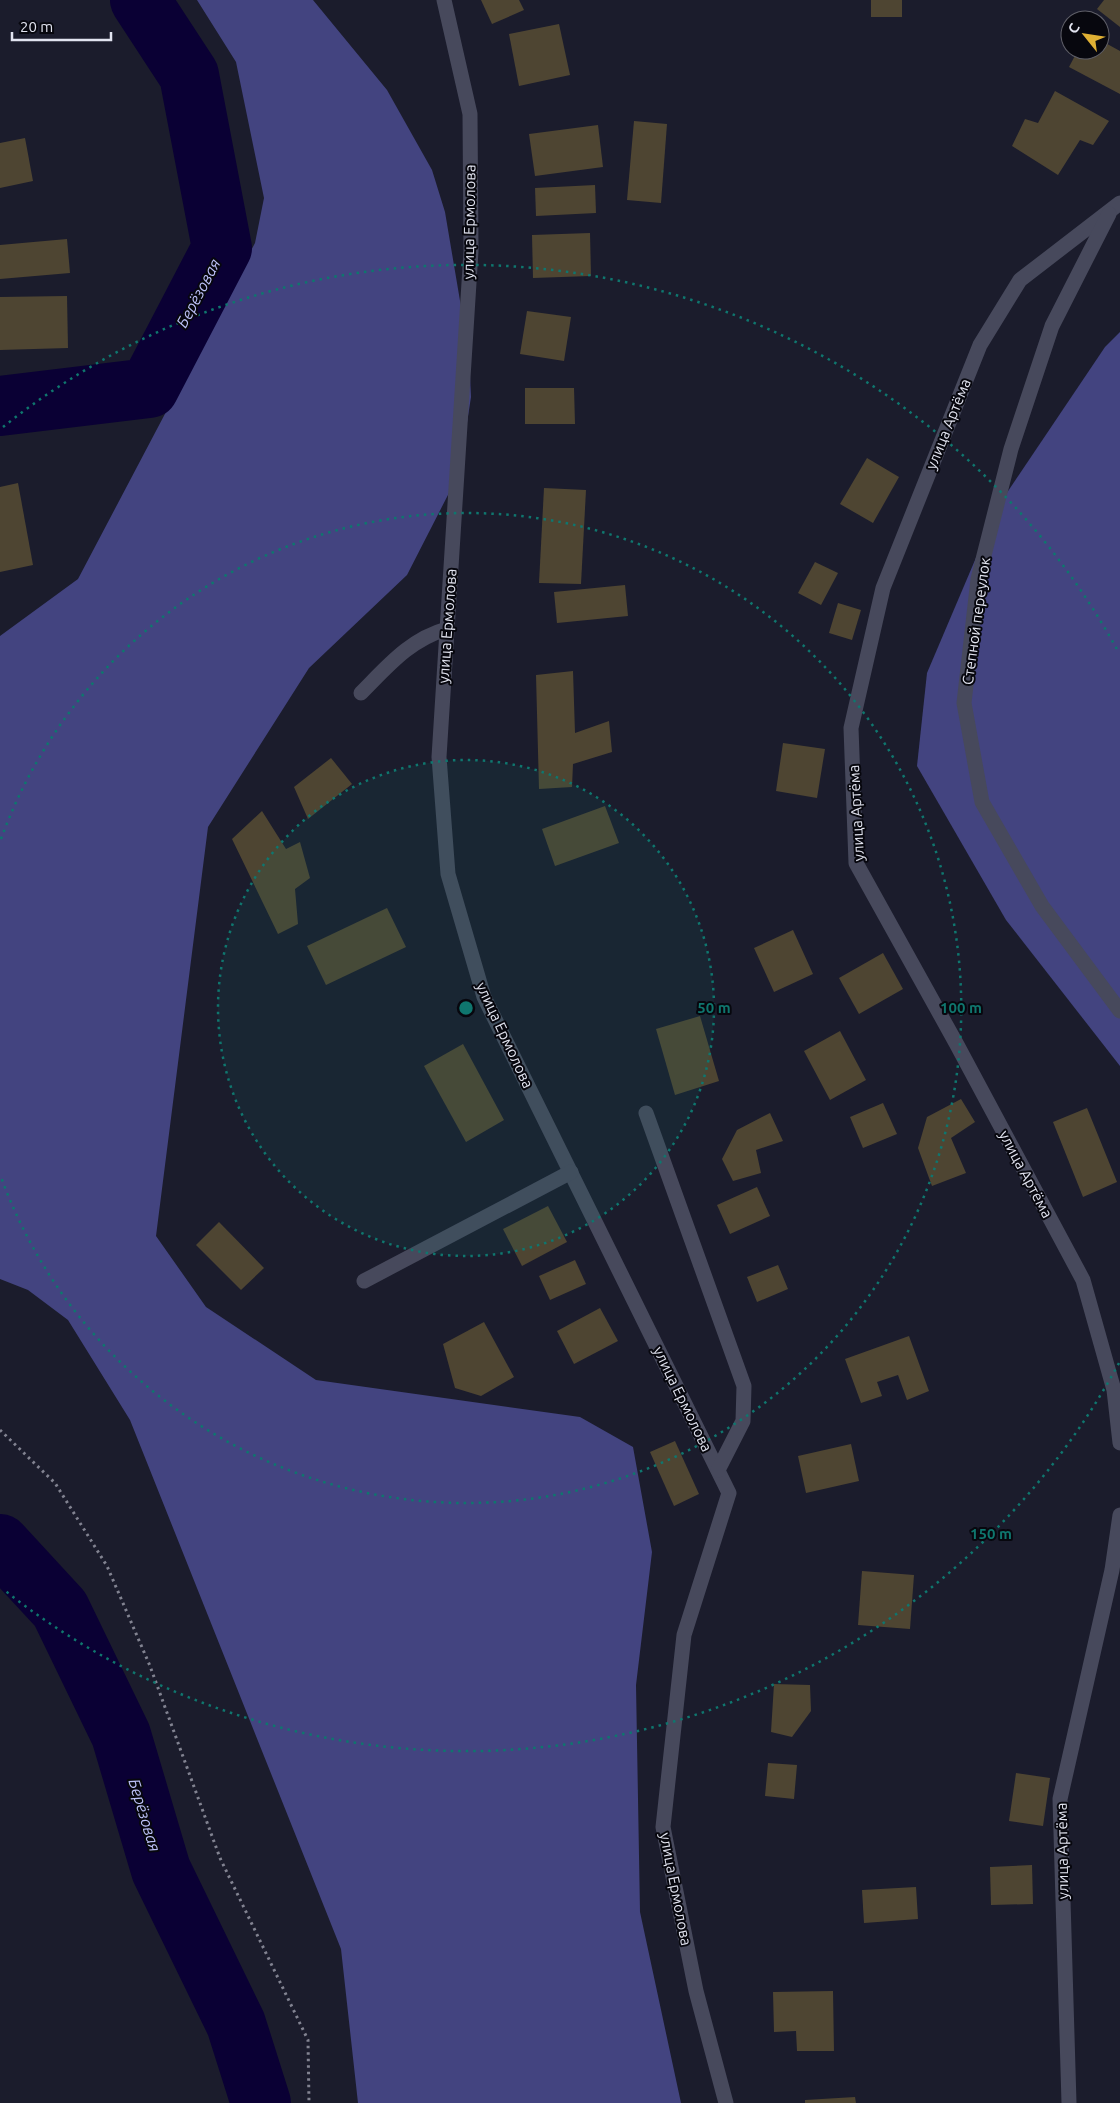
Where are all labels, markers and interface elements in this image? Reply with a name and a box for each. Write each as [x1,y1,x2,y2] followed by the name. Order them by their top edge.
[12,10,111,42] scale bar
[1060,10,1110,60] north arrow
[20,18,53,35] text: 20 m
[1065,21,1083,36] text: С
[459,164,479,280] street label: улица Ермолова
[172,256,224,330] water label: Берёзовая
[922,376,974,472] street label: улица Артёма
[959,556,993,686] street label: Степной переулок
[435,568,459,684] street label: улица Ермолова
[845,764,867,862] street label: улица Артёма
[473,979,537,1091] street label: улица Ермолова
[457,999,475,1017] centre of rings
[697,999,731,1016] text: 50 m
[940,999,982,1016] text: 100 m
[996,1127,1056,1221] street label: улица Артёма
[650,1344,716,1454] street label: улица Ермолова
[970,1525,1012,1542] text: 150 m
[125,1776,165,1854] water label: Берёзовая
[1053,1803,1071,1899] street label: улица Артёма
[657,1831,695,1947] street label: улица Ермолова

